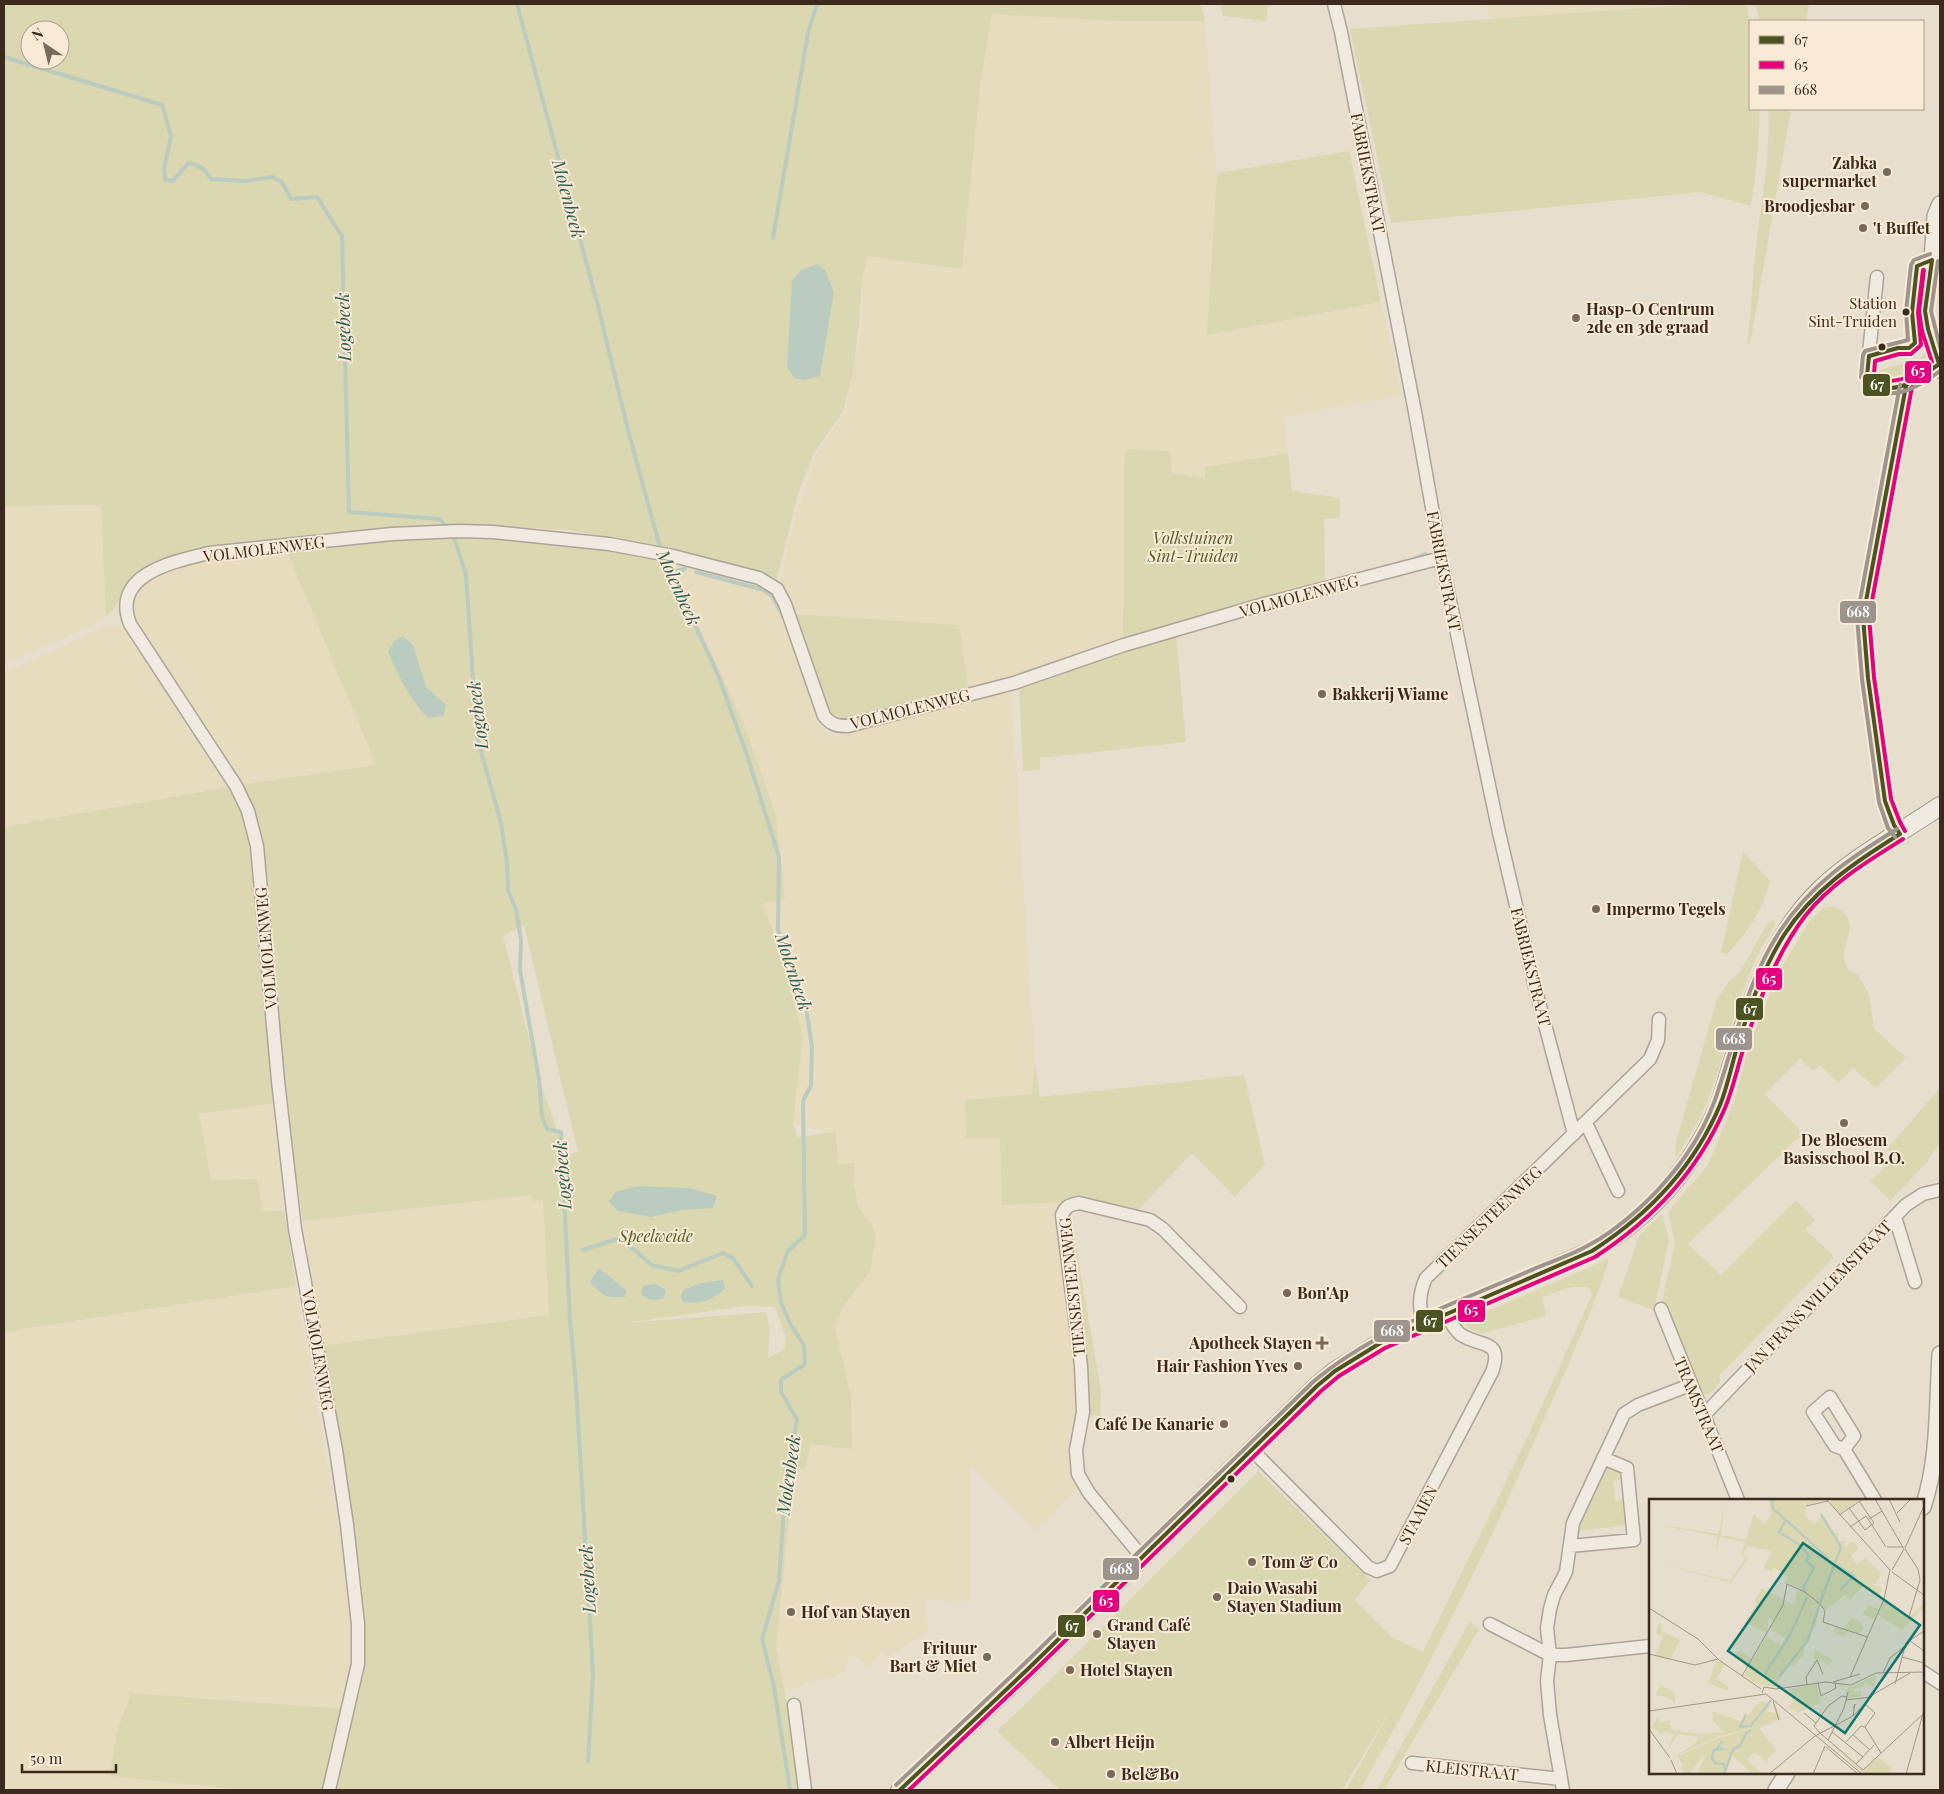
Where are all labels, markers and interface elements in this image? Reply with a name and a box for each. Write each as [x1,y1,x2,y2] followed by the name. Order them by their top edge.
[20,20,70,70] north arrow
[1749,20,1924,110] legend
[28,23,47,45] text: N
[1794,29,1808,49] text: 67
[1794,54,1808,74] text: 65
[1794,79,1818,99] text: 668
[1347,111,1390,235] street label: FABRIEKSTRAAT
[1782,152,1878,191] place label: Zabka supermarket
[547,156,591,241] water label: Molenbeek
[1881,166,1893,178] marker: Zabka supermarket
[1764,195,1856,216] place label: Broodjesbar
[1859,200,1871,212] marker: Broodjesbar
[1873,217,1931,238] place label: 't Buffet
[1857,222,1869,234] marker: 't Buffet
[330,292,356,363] water label: Logebeek
[1808,293,1897,331] place label: Station Sint-Truiden
[1586,298,1715,337] place label: Hasp-O Centrum 2de en 3de graad
[1901,307,1911,317] marker: Station Sint-Truiden
[1570,312,1582,324] marker: Hasp-O Centrum 2de en 3de graad
[1877,342,1887,352] unlabelled marker
[1904,360,1932,384] line badge: 65
[1911,361,1925,380] text: 65
[1862,373,1891,397] line badge: 67
[1870,375,1885,394] text: 67
[1423,509,1466,633] street label: FABRIEKSTRAAT
[1147,527,1238,566] park label: Volkstuinen Sint-Truiden
[201,531,326,567] street label: VOLMOLENWEG
[651,545,706,629] water label: Molenbeek
[1236,570,1361,622] street label: VOLMOLENWEG
[1839,600,1877,624] line badge: 668
[1846,602,1870,621] text: 668
[461,679,493,752] water label: Logebeek
[1332,683,1448,704] place label: Bakkerij Wiame
[847,684,972,734] street label: VOLMOLENWEG
[1316,688,1328,700] marker: Bakkerij Wiame
[250,886,281,1011] street label: VOLMOLENWEG
[1606,898,1726,919] place label: Impermo Tegels
[1590,903,1602,915] marker: Impermo Tegels
[1507,905,1556,1029] street label: FABRIEKSTRAAT
[770,929,818,1014] water label: Molenbeek
[1755,967,1783,991] line badge: 65
[1762,969,1776,988] text: 65
[1735,997,1764,1021] line badge: 67
[1743,999,1758,1018] text: 67
[1715,1027,1753,1051] line badge: 668
[1722,1029,1746,1048] text: 668
[1838,1117,1850,1129] marker: De Bloesem Basisschool B.O.
[1783,1129,1905,1168] place label: De Bloesem Basisschool B.O.
[548,1140,576,1211] water label: Logebeek
[1431,1161,1546,1273] street label: TIENSESTEENWEG
[1739,1215,1896,1377] street label: JAN FRANS WILLEMSTRAAT
[1054,1217,1089,1358] street label: TIENSESTEENWEG
[618,1225,693,1246] park label: Speelweide
[1297,1282,1349,1303] place label: Bon'Ap
[297,1287,339,1412] street label: VOLMOLENWEG
[1281,1287,1293,1299] marker: Bon'Ap
[1457,1299,1486,1323] line badge: 65
[1464,1300,1478,1319] text: 65
[1415,1309,1444,1333] line badge: 67
[1423,1311,1438,1330] text: 67
[1373,1319,1411,1343] line badge: 668
[1380,1321,1404,1340] text: 668
[1188,1332,1312,1353] place label: Apotheek Stayen
[1316,1337,1328,1349] marker: Apotheek Stayen
[1670,1354,1729,1456] street label: TRAMSTRAAT
[1156,1355,1288,1376] place label: Hair Fashion Yves
[1292,1360,1304,1372] marker: Hair Fashion Yves
[1095,1413,1214,1434] place label: Café De Kanarie
[1218,1418,1230,1430] marker: Café De Kanarie
[770,1433,806,1518] water label: Molenbeek
[1226,1474,1236,1484] unlabelled marker
[1393,1482,1442,1548] street label: STAAIEN
[1649,1499,1924,1774] inset map
[573,1544,601,1615] water label: Logebeek
[1262,1551,1338,1572] place label: Tom & Co
[1246,1556,1258,1568] marker: Tom & Co
[1102,1557,1140,1581] line badge: 668
[1109,1559,1133,1578] text: 668
[1227,1577,1342,1616] place label: Daio Wasabi Stayen Stadium
[1092,1589,1120,1613] line badge: 65
[1099,1591,1113,1610] text: 65
[1211,1591,1223,1603] marker: Daio Wasabi Stayen Stadium
[801,1601,910,1622] place label: Hof van Stayen
[785,1606,797,1618] marker: Hof van Stayen
[1057,1614,1086,1638] line badge: 67
[1107,1614,1191,1653] place label: Grand Café Stayen
[1065,1616,1080,1635] text: 67
[1091,1628,1103,1640] marker: Grand Café Stayen
[890,1637,978,1676] place label: Frituur Bart & Miet
[981,1651,993,1663] marker: Frituur Bart & Miet
[1080,1659,1173,1680] place label: Hotel Stayen
[1064,1664,1076,1676] marker: Hotel Stayen
[1064,1731,1155,1752] place label: Albert Heijn
[1049,1736,1061,1748] marker: Albert Heijn
[22,1742,116,1774] scale bar
[30,1748,63,1768] text: 50 m
[1425,1754,1520,1785] street label: KLEISTRAAT
[1121,1763,1179,1784] place label: Bel&Bo
[1105,1768,1117,1780] marker: Bel&Bo

